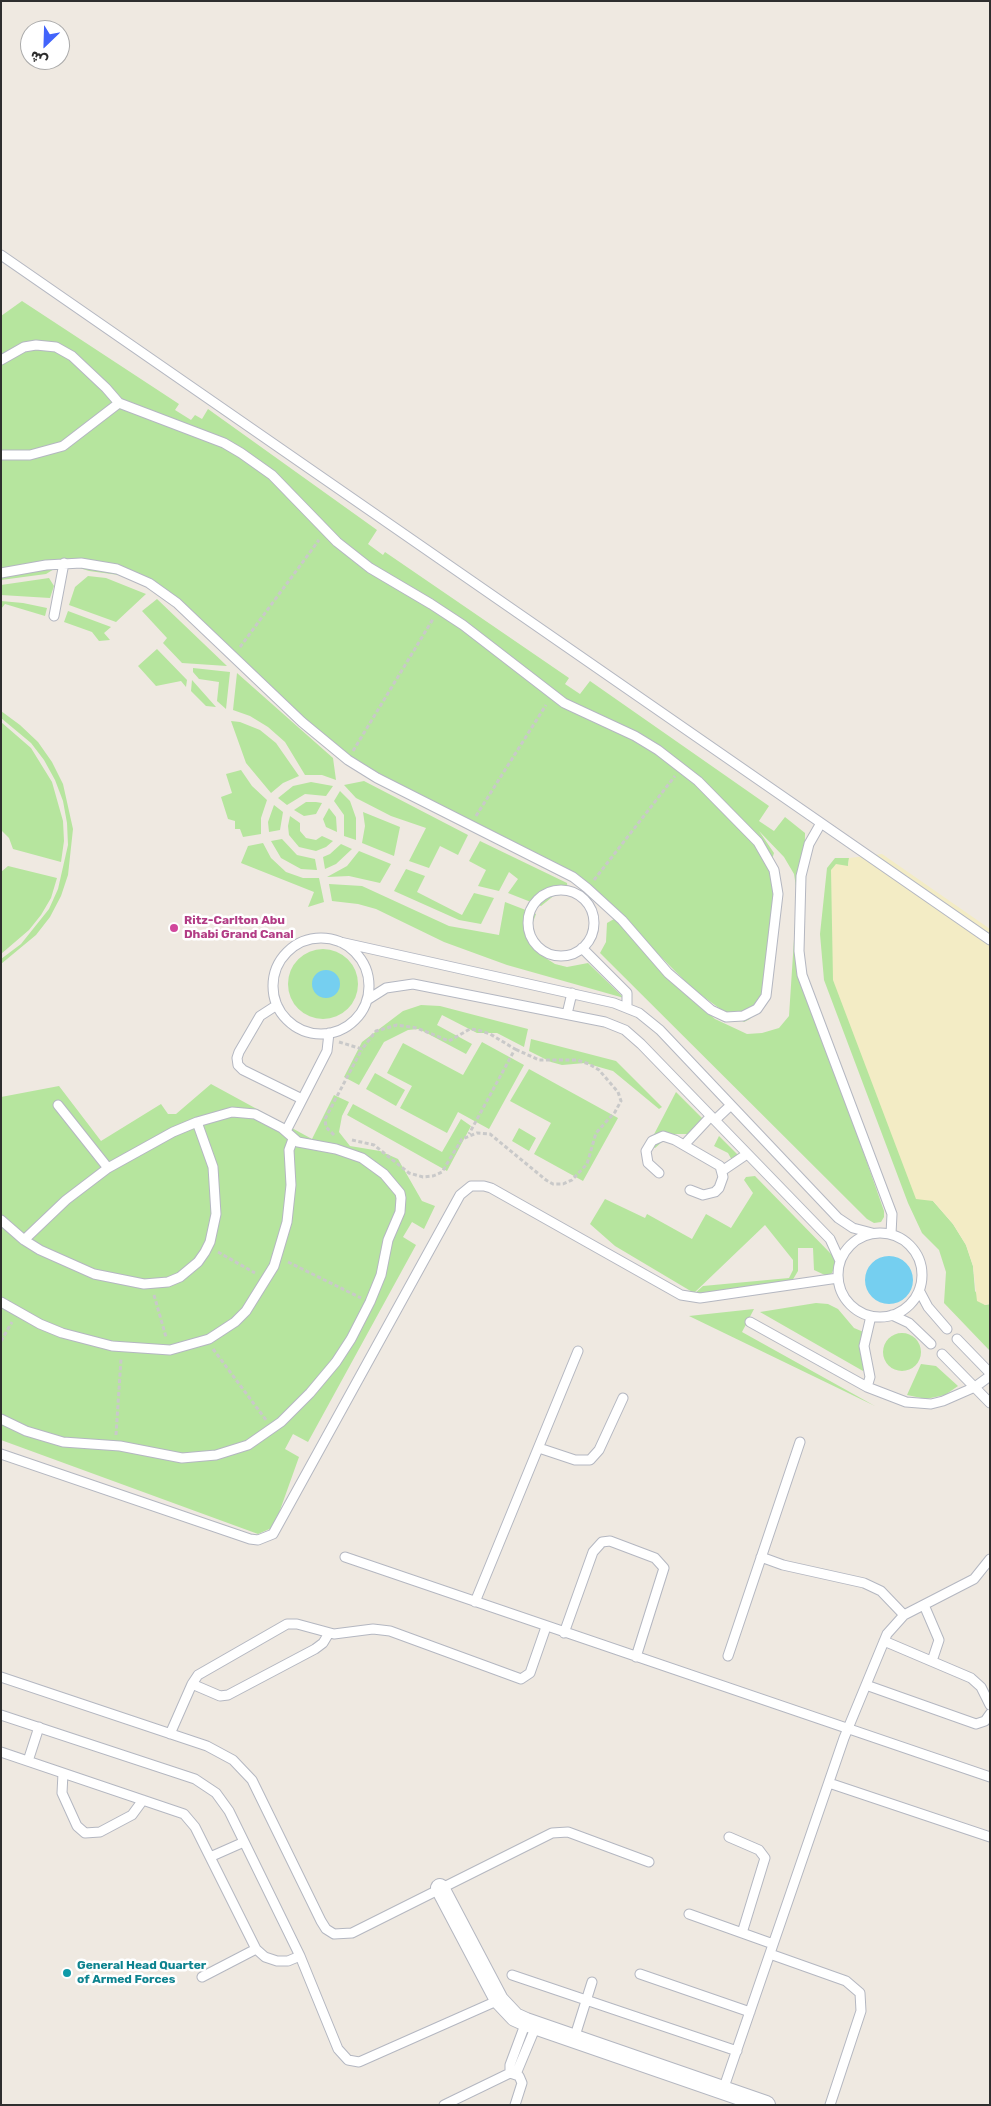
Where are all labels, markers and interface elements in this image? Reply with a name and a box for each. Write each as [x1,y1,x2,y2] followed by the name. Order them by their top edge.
[20,20,70,70] north arrow
[28,47,51,70] text: ش
[184,914,294,942] place label: Ritz-Carlton Abu Dhabi Grand Canal
[168,922,180,934] marker: Ritz-Carlton Abu Dhabi Grand Canal
[77,1959,206,1987] place label: General Head Quarter of Armed Forces
[61,1967,73,1979] marker: General Head Quarter of Armed Forces

